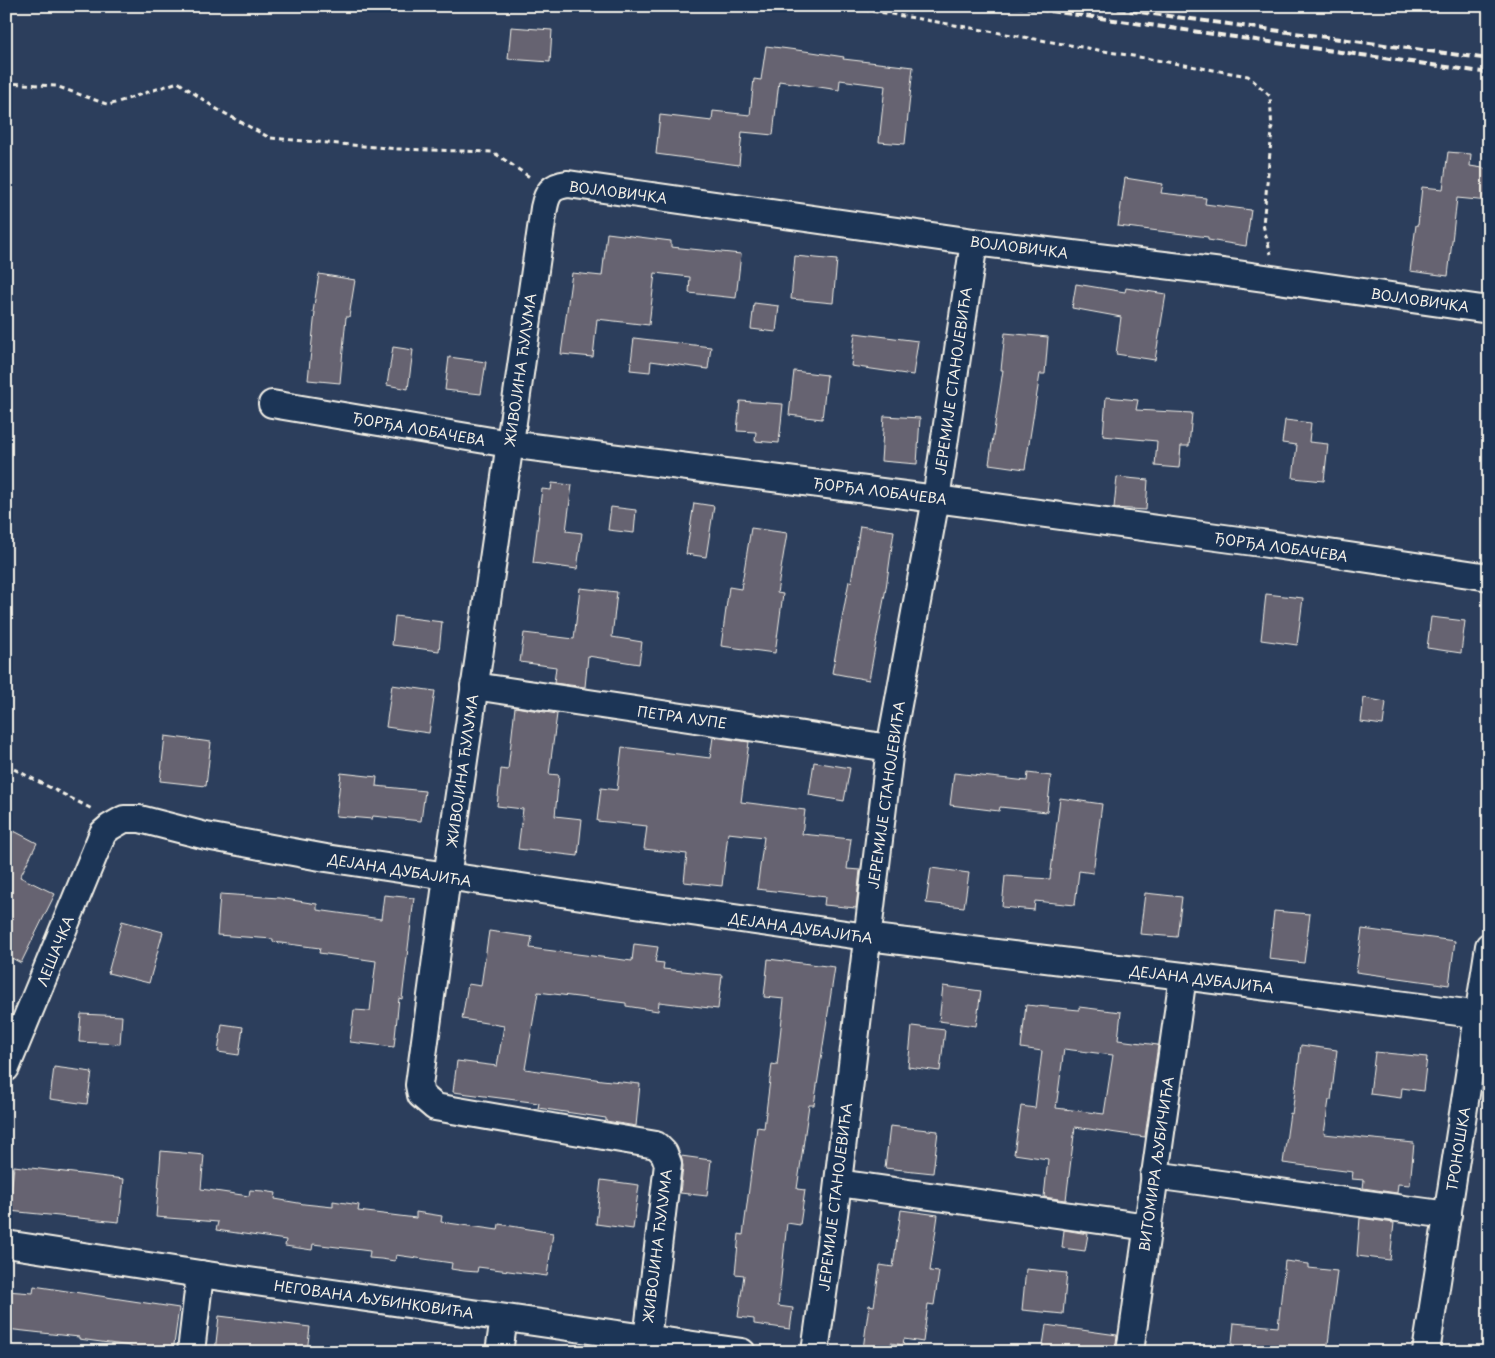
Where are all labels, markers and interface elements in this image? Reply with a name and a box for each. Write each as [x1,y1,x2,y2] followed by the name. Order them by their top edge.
[568,176,669,209] street label: ВОЈЛОВИЧКА
[969,231,1070,264] street label: ВОЈЛОВИЧКА
[1370,283,1471,317] street label: ВОЈЛОВИЧКА
[929,285,977,476] street label: ЈЕРЕМИЈЕ СТАНОЈЕВИЋА
[499,292,541,448] street label: ЖИВОЈИНА ЋУЛУМА
[351,407,487,451] street label: ЂОРЂА ЛОБАЧЕВА
[812,472,948,510] street label: ЂОРЂА ЛОБАЧЕВА
[1213,527,1349,567] street label: ЂОРЂА ЛОБАЧЕВА
[441,693,483,849] street label: ЖИВОЈИНА ЋУЛУМА
[862,699,910,890] street label: ЈЕРЕМИЈЕ СТАНОЈЕВИЋА
[636,700,728,734] street label: ПЕТРА ЛУПЕ
[326,848,473,892] street label: ДЕЈАНА ДУБАЈИЋА
[727,907,874,949] street label: ДЕЈАНА ДУБАЈИЋА
[31,912,79,989] street label: ЛЕШАЧКА
[1128,960,1275,998] street label: ДЕЈАНА ДУБАЈИЋА
[1133,1075,1179,1253] street label: ВИТОМИРА ЉУБИЧИЋА
[813,1101,857,1292] street label: ЈЕРЕМИЈЕ СТАНОЈЕВИЋА
[1441,1105,1475,1193] street label: ТРОНОШКА
[637,1168,677,1324] street label: ЖИВОЈИНА ЋУЛУМА
[273,1275,475,1323] street label: НЕГОВАНА ЉУБИНКОВИЋА

